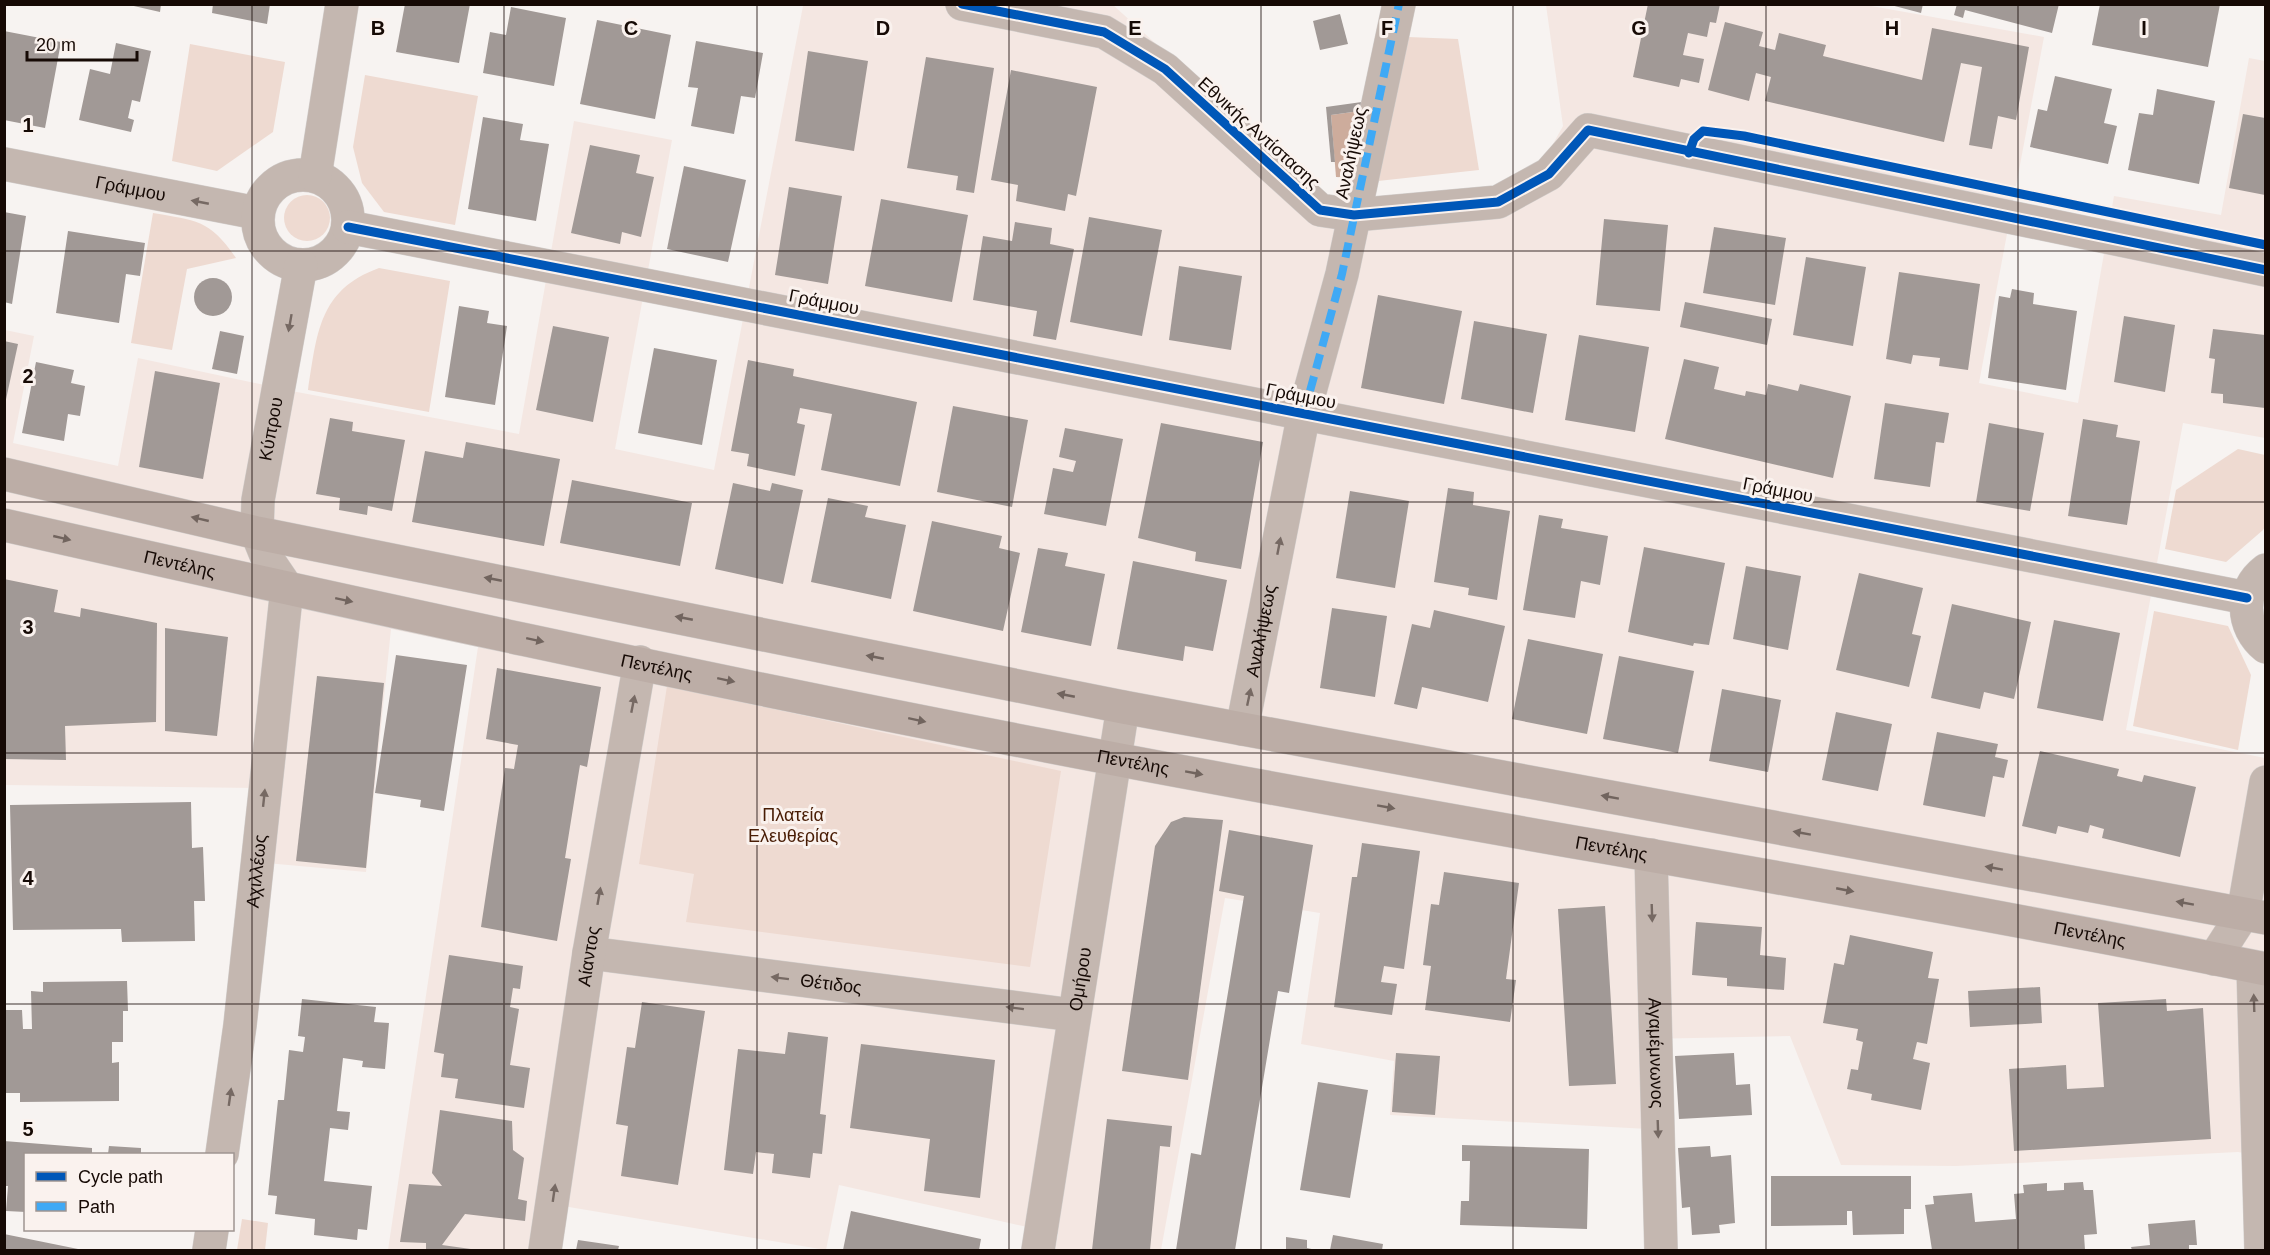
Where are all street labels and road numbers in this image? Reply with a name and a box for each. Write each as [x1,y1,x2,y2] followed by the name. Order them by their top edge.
[1194,73,1324,193] street label: Εθνικής Αντίστασης
[1331,105,1371,201] street label: Αναλήψεως
[94,172,167,205] street label: Γράμμου
[787,285,861,319] street label: Γράμμου
[1264,379,1338,413] street label: Γράμμου
[255,395,287,462] street label: Κύπρου
[1741,473,1815,507] street label: Γράμμου
[142,547,218,582] street label: Πεντέλης
[1242,583,1280,679] street label: Αναλήψεως
[619,650,695,685] street label: Πεντέλης
[1096,746,1171,779] street label: Πεντέλης
[1574,832,1649,865] street label: Πεντέλης
[243,833,270,909] street label: Αχιλλέως
[2052,918,2128,951] street label: Πεντέλης
[574,924,604,988] street label: Αίαντος
[1066,946,1095,1013] street label: Ομήρου
[799,970,863,998] street label: Θέτιδος
[1645,997,1667,1109] street label: Αγαμέμνωνος

